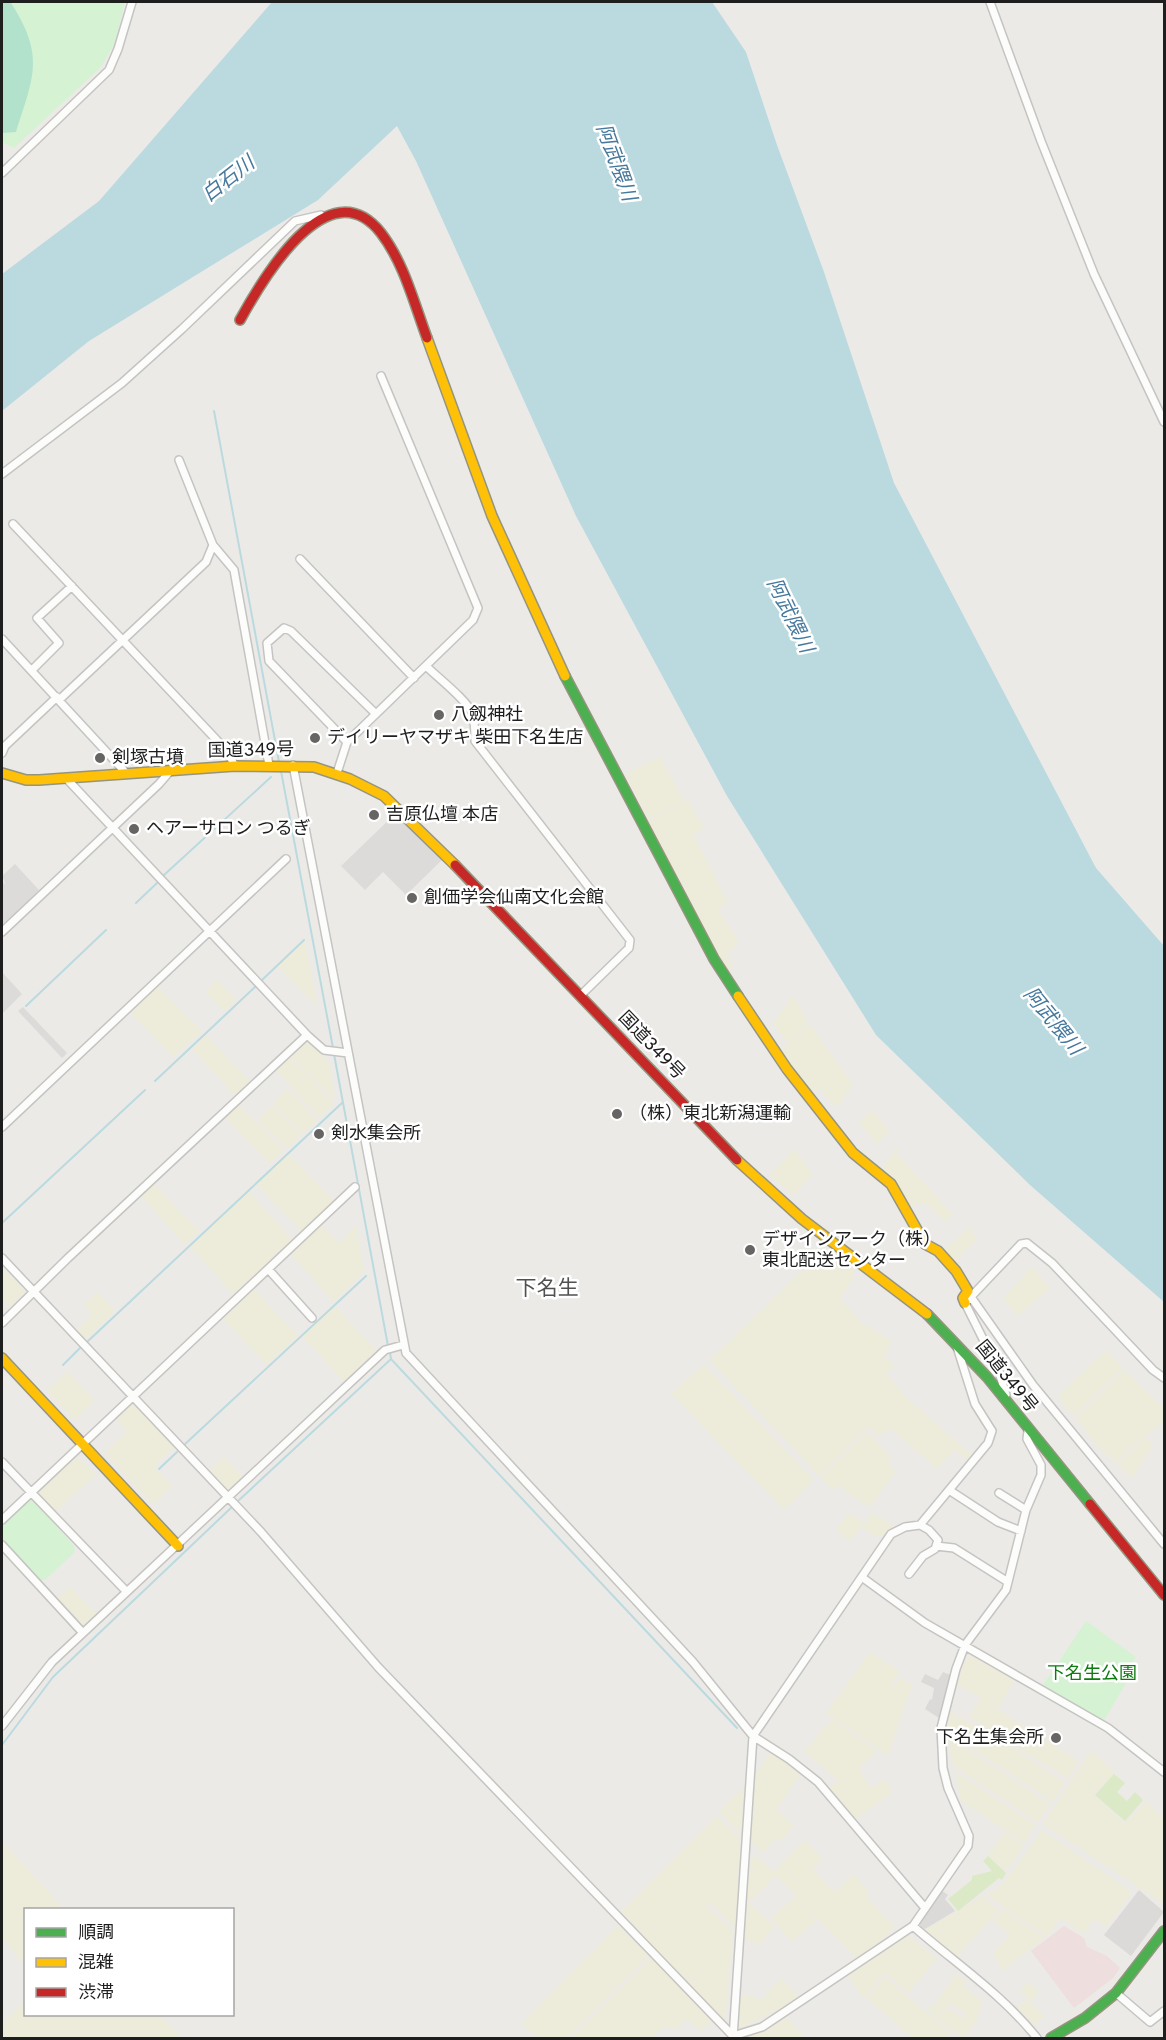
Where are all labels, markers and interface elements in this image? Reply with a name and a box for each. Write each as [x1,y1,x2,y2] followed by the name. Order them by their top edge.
[589,121,642,207] water label: 阿武隈川
[197,150,262,209] water label: 白石川
[760,574,819,659] water label: 阿武隈川
[451,704,523,727] place label: 八劔神社
[432,708,446,722] marker: 八劔神社
[327,727,583,750] place label: デイリーヤマザキ 柴田下名生店
[308,731,322,745] marker: デイリーヤマザキ 柴田下名生店
[208,739,294,763] street label: 国道349号
[112,747,184,770] place label: 剣塚古墳
[93,751,107,765] marker: 剣塚古墳
[386,804,498,827] place label: 吉原仏壇 本店
[367,808,381,822] marker: 吉原仏壇 本店
[146,818,311,841] place label: ヘアーサロン つるぎ
[127,822,141,836] marker: ヘアーサロン つるぎ
[424,887,604,910] place label: 創価学会仙南文化会館
[405,891,419,905] marker: 創価学会仙南文化会館
[1017,983,1089,1063] water label: 阿武隈川
[613,1007,689,1085] street label: 国道349号
[629,1103,791,1126] place label: （株）東北新潟運輸
[610,1107,624,1121] marker: （株）東北新潟運輸
[331,1123,421,1146] place label: 剣水集会所
[312,1127,326,1141] marker: 剣水集会所
[762,1229,941,1273] place label: デザインアーク（株） 東北配送センター
[743,1243,757,1257] marker: デザインアーク（株） 東北配送センター
[516,1276,579,1303] district label: 下名生
[970,1336,1042,1418] street label: 国道349号
[1047,1663,1137,1686] park label: 下名生公園
[936,1727,1044,1750] place label: 下名生集会所
[1049,1731,1063,1745] marker: 下名生集会所
[24,1908,234,2016] legend
[78,1922,114,1945] text: 順調
[78,1952,114,1975] text: 混雑
[78,1982,114,2005] text: 渋滞

